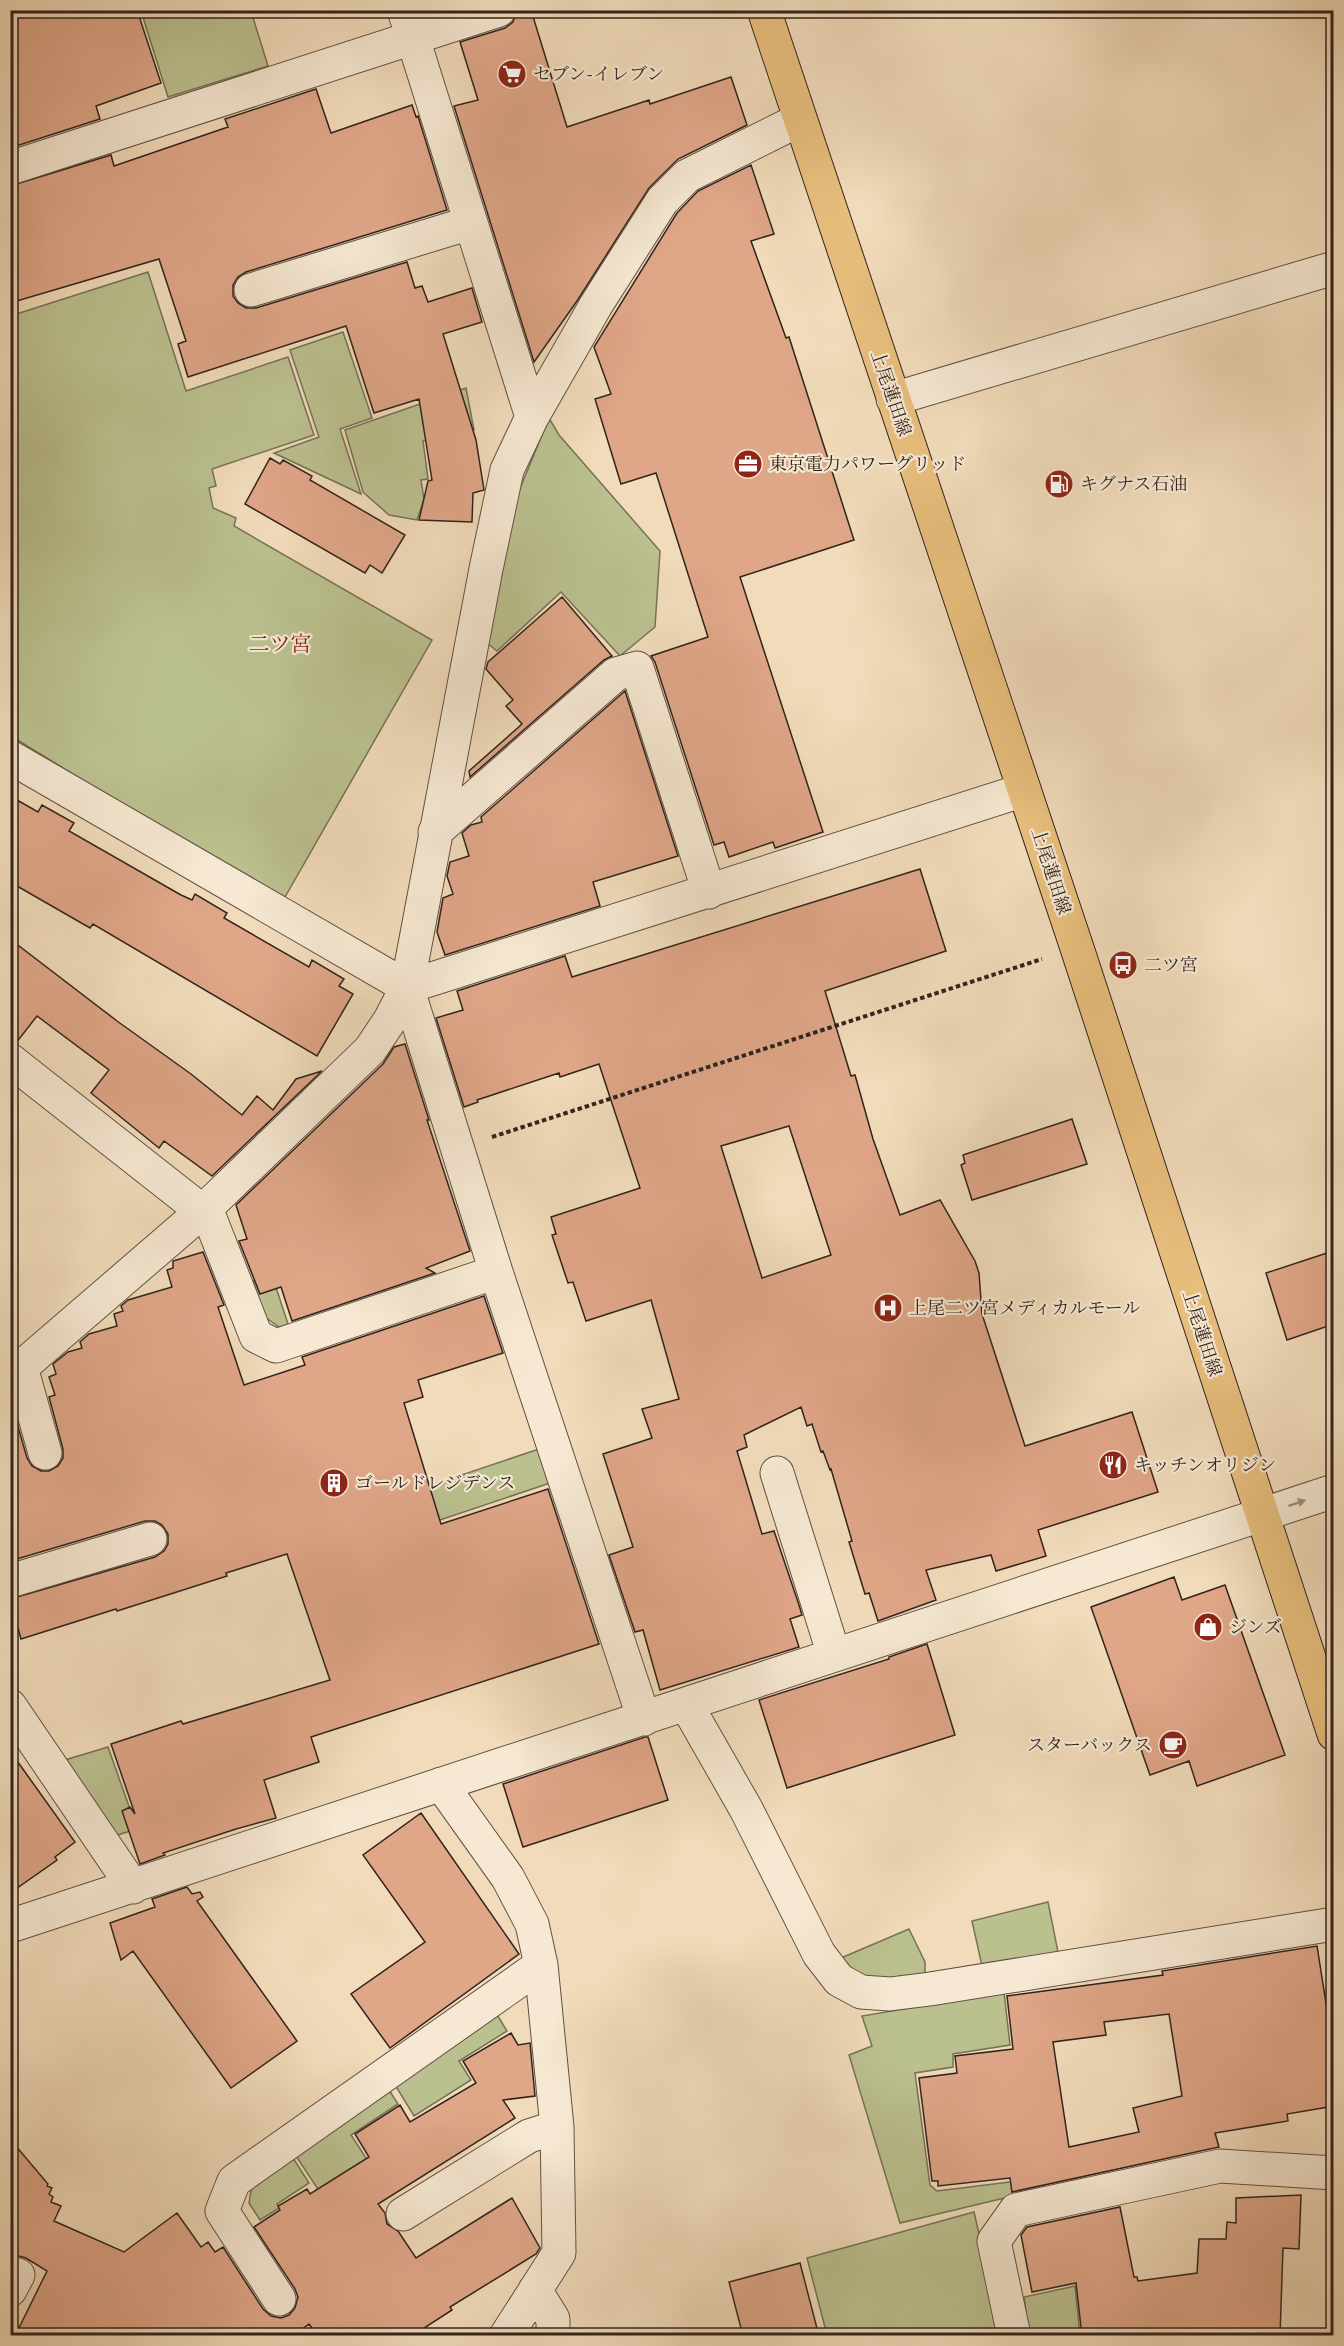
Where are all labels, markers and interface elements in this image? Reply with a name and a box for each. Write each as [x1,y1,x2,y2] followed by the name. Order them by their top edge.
[496,58,528,90] supermarket icon: セブン-イレブン
[533,65,664,84] place label: セブン-イレブン
[867,347,915,439] street label: 上尾蓮田線
[732,448,764,480] office icon: 東京電力パワーグリッド
[769,454,966,474] place label: 東京電力パワーグリッド
[1043,468,1075,500] fuel station icon: キグナス石油
[1080,474,1187,494] place label: キグナス石油
[249,633,312,656] district label: 二ツ宮
[1028,825,1074,917] street label: 上尾蓮田線
[1107,949,1139,981] bus stop icon: 二ツ宮
[1144,955,1198,975] place label: 二ツ宮
[1179,1287,1225,1379] street label: 上尾蓮田線
[872,1292,904,1324] hospital icon: 上尾二ツ宮メディカルモール
[909,1298,1140,1318] place label: 上尾二ツ宮メディカルモール
[1097,1449,1129,1481] restaurant icon: キッチンオリジン
[1134,1456,1276,1475] place label: キッチンオリジン
[318,1467,350,1499] building icon: ゴールドレジデンス
[355,1474,515,1493] place label: ゴールドレジデンス
[1288,1498,1306,1508] one-way arrow
[1192,1611,1224,1643] shop icon: ジンズ
[1229,1618,1282,1637] place label: ジンズ
[1157,1729,1189,1761] cafe icon: スターバックス
[1027,1737,1152,1755] place label: スターバックス

